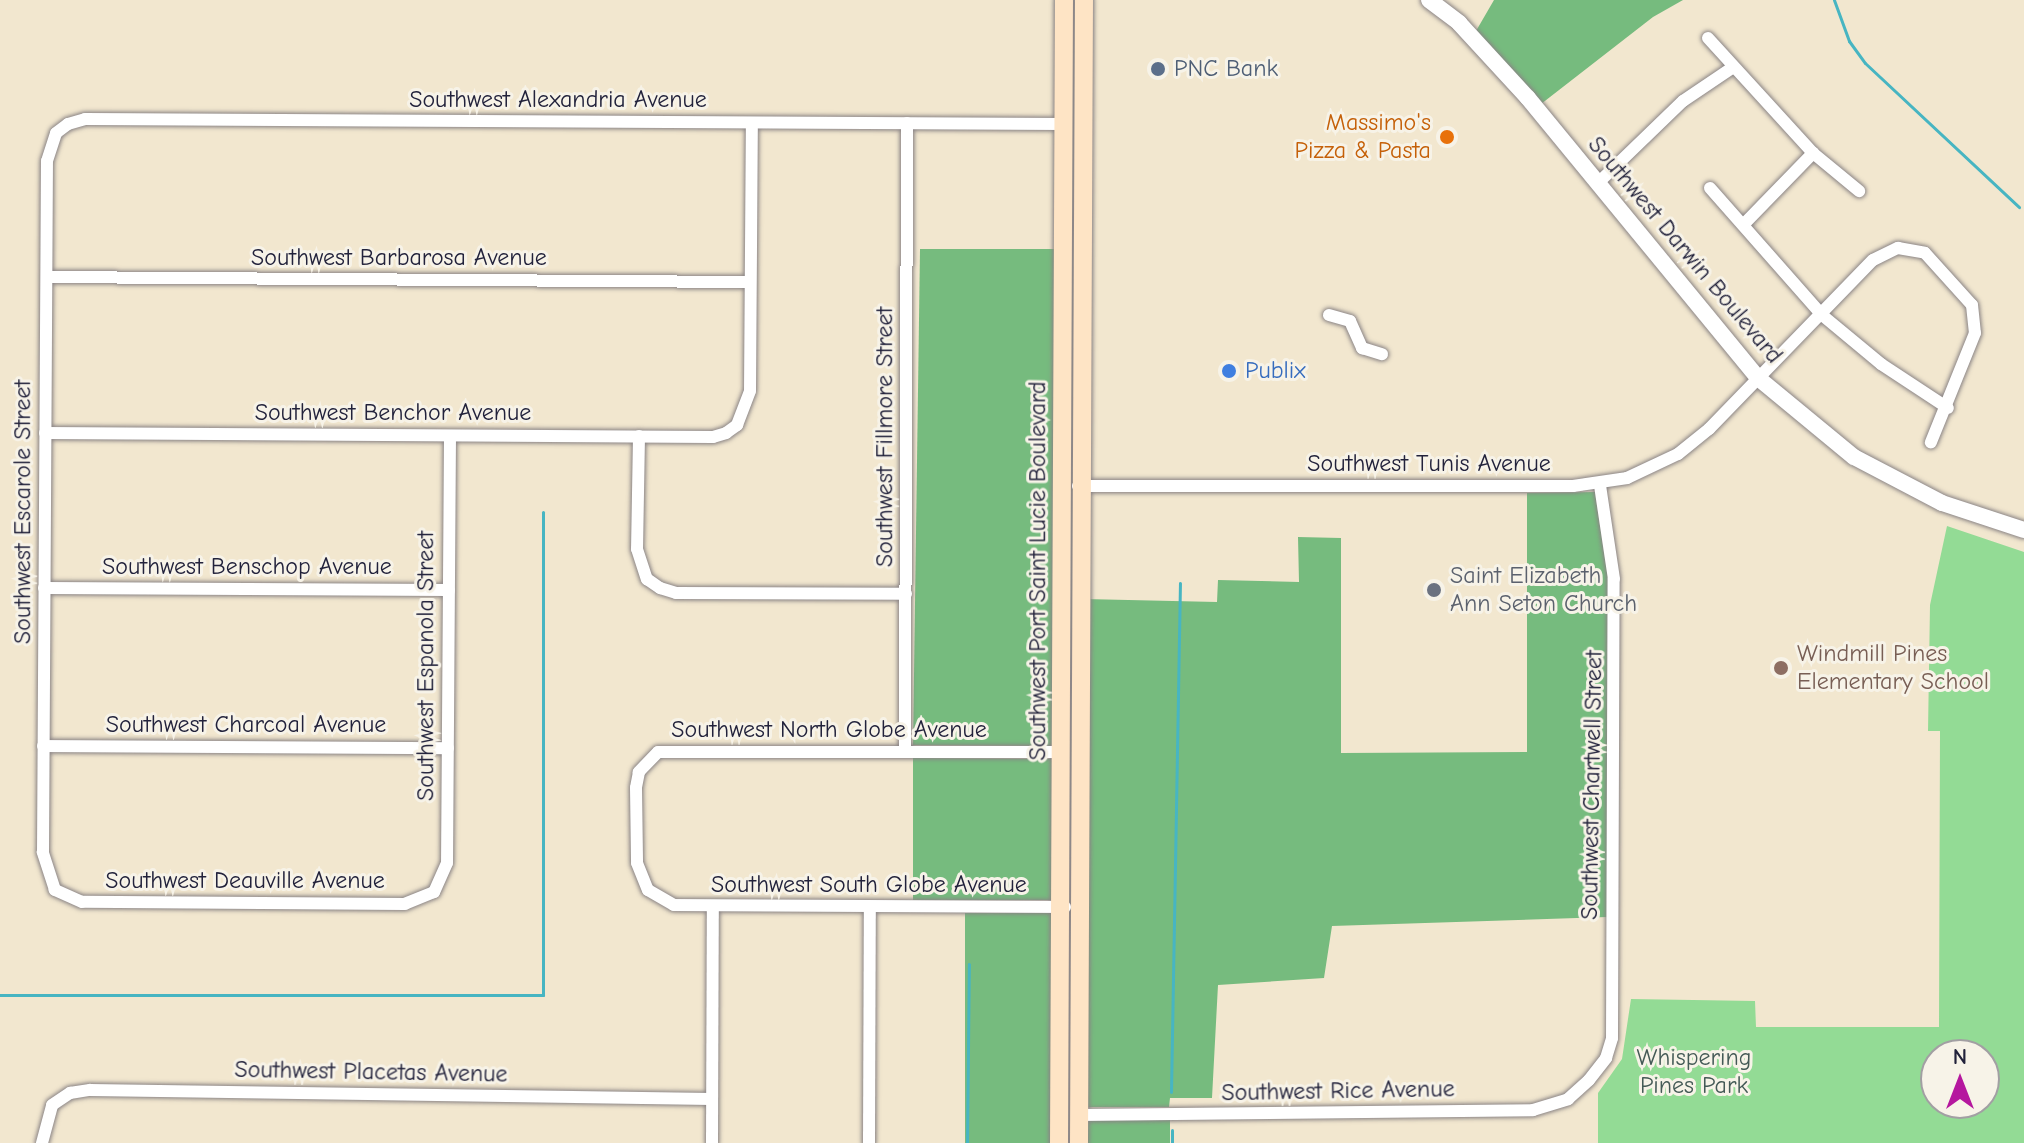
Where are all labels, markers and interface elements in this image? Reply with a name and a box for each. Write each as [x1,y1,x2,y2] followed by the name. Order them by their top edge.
[1174,55,1278,83] place label: PNC Bank
[1149,60,1167,78] marker: PNC Bank
[409,86,707,114] street label: Southwest Alexandria Avenue
[1295,109,1431,165] place label: Massimo's Pizza & Pasta
[1438,128,1456,146] marker: Massimo's Pizza & Pasta
[1582,131,1788,369] street label: Southwest Darwin Boulevard
[251,244,547,272] street label: Southwest Barbarosa Avenue
[871,307,899,567] street label: Southwest Fillmore Street
[1245,357,1306,385] place label: Publix
[1220,362,1238,380] marker: Publix
[9,380,37,644] street label: Southwest Escarole Street
[1024,381,1052,761] street label: Southwest Port Saint Lucie Boulevard
[255,399,531,427] street label: Southwest Benchor Avenue
[1307,450,1551,478] street label: Southwest Tunis Avenue
[412,531,440,801] street label: Southwest Espanola Street
[102,553,392,581] street label: Southwest Benschop Avenue
[1450,562,1637,618] place label: Saint Elizabeth Ann Seton Church
[1425,581,1443,599] marker: Saint Elizabeth Ann Seton Church
[1797,640,1989,696] place label: Windmill Pines Elementary School
[1575,650,1609,920] street label: Southwest Chartwell Street
[1772,659,1790,677] marker: Windmill Pines Elementary School
[106,711,386,739] street label: Southwest Charcoal Avenue
[671,716,987,744] street label: Southwest North Globe Avenue
[105,867,385,895] street label: Southwest Deauville Avenue
[711,871,1027,899] street label: Southwest South Globe Avenue
[1920,1039,2000,1119] north arrow
[1637,1044,1751,1100] park label: Whispering Pines Park
[1953,1044,1967,1070] text: N
[234,1055,508,1089] street label: Southwest Placetas Avenue
[1221,1075,1455,1107] street label: Southwest Rice Avenue

